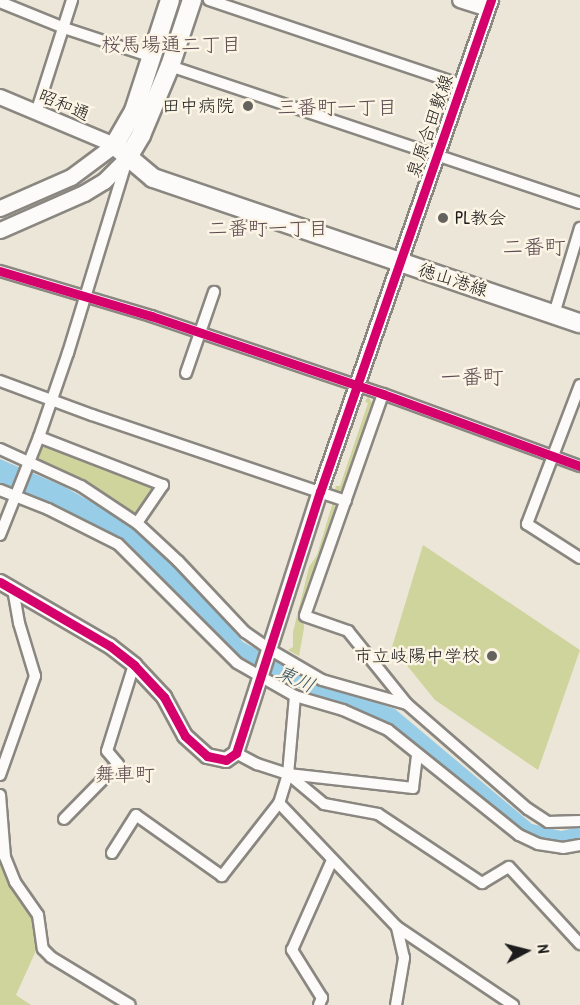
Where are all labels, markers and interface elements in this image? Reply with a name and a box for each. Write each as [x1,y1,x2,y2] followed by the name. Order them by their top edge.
[101,31,241,55] district label: 桜馬場通二丁目
[402,71,458,181] street label: 泉原合田敷線
[35,85,93,125] street label: 昭和通
[277,94,397,118] district label: 三番町一丁目
[162,95,234,117] place label: 田中病院
[239,97,257,115] marker: 田中病院
[455,207,506,229] place label: PL教会
[436,211,450,225] marker: PL教会
[208,215,328,239] district label: 二番町一丁目
[503,234,565,260] district label: 二番町
[415,259,491,301] street label: 徳山港線
[441,364,503,390] district label: 一番町
[354,645,480,667] place label: 市立岐陽中学校
[485,649,499,663] marker: 市立岐陽中学校
[273,659,319,697] water label: 東川
[95,761,155,785] district label: 舞車町
[496,921,556,981] north arrow
[532,943,555,954] text: N

